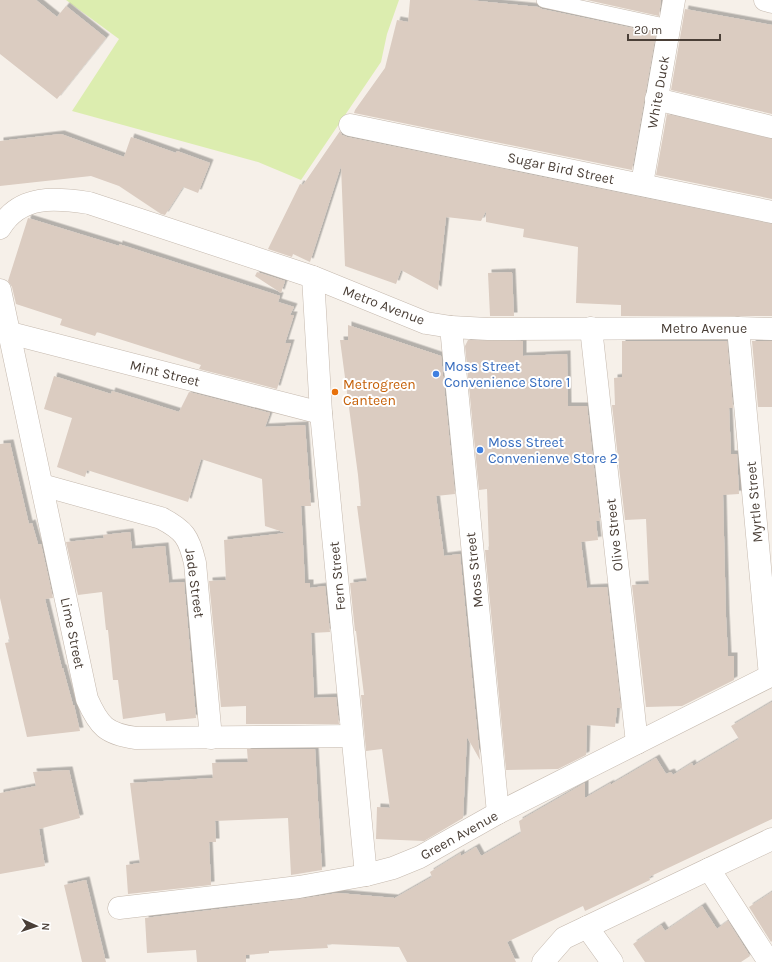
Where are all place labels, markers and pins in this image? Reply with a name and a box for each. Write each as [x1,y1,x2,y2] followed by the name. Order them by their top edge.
[444,358,570,391] place label: Moss Street Convenience Store 1
[431,369,441,379] marker: Moss Street Convenience Store 1
[343,376,416,409] place label: Metrogreen Canteen
[330,387,340,397] marker: Metrogreen Canteen
[488,434,618,467] place label: Moss Street Convenienve Store 2
[475,445,485,455] marker: Moss Street Convenienve Store 2

